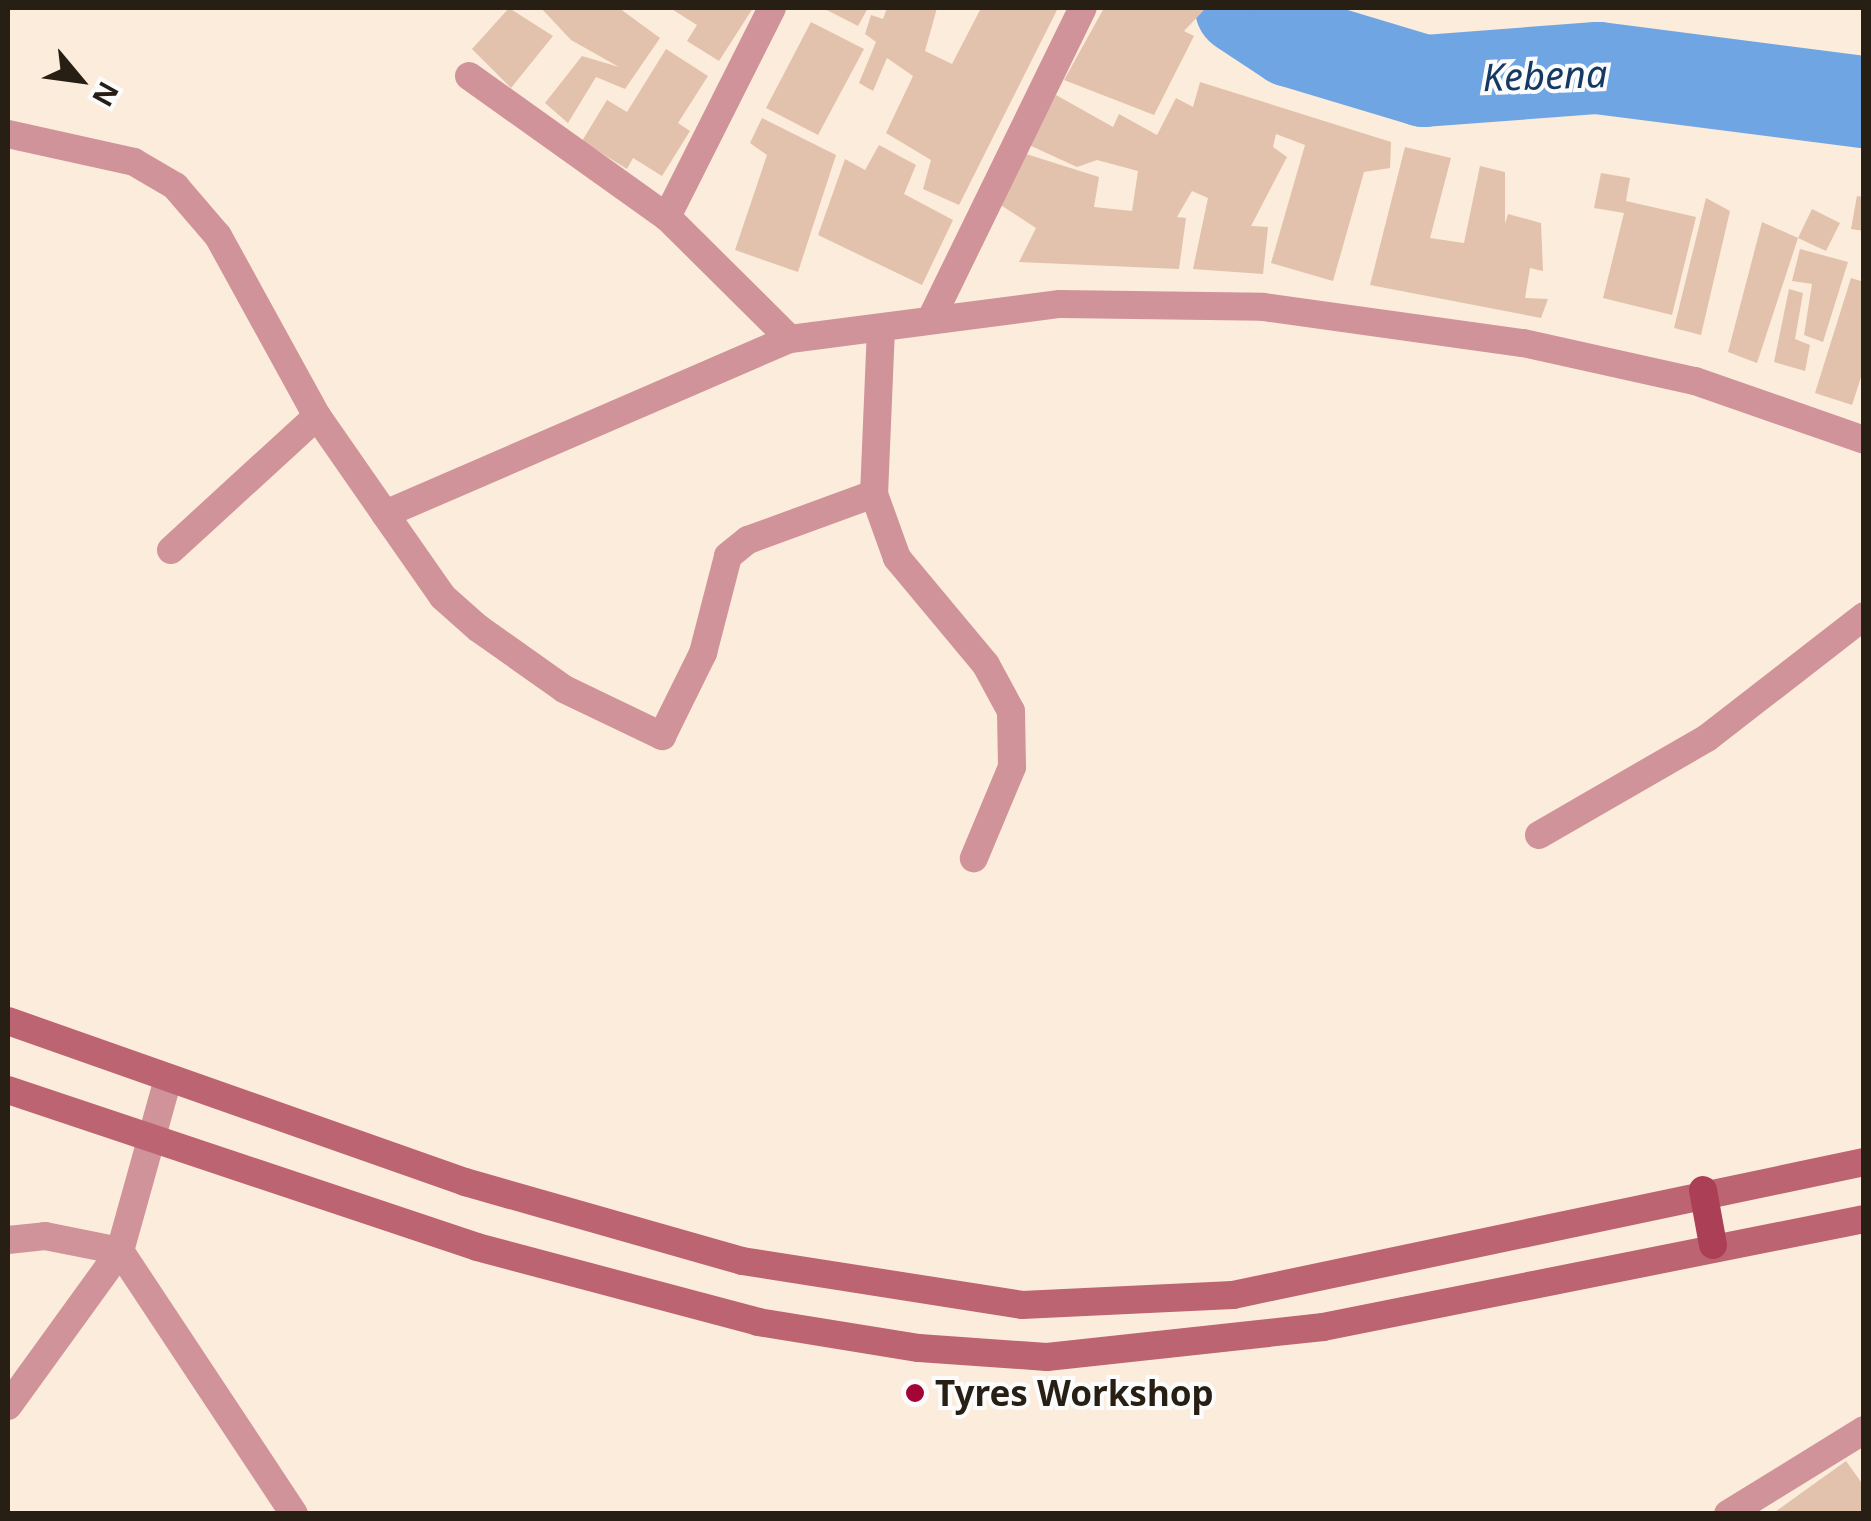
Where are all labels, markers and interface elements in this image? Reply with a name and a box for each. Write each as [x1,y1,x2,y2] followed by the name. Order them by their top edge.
[30,30,130,130] north arrow
[1482,50,1608,100] water label: Kebena
[84,75,128,114] text: N
[935,1372,1214,1414] place label: Tyres Workshop
[904,1382,926,1404] marker: Tyres Workshop

